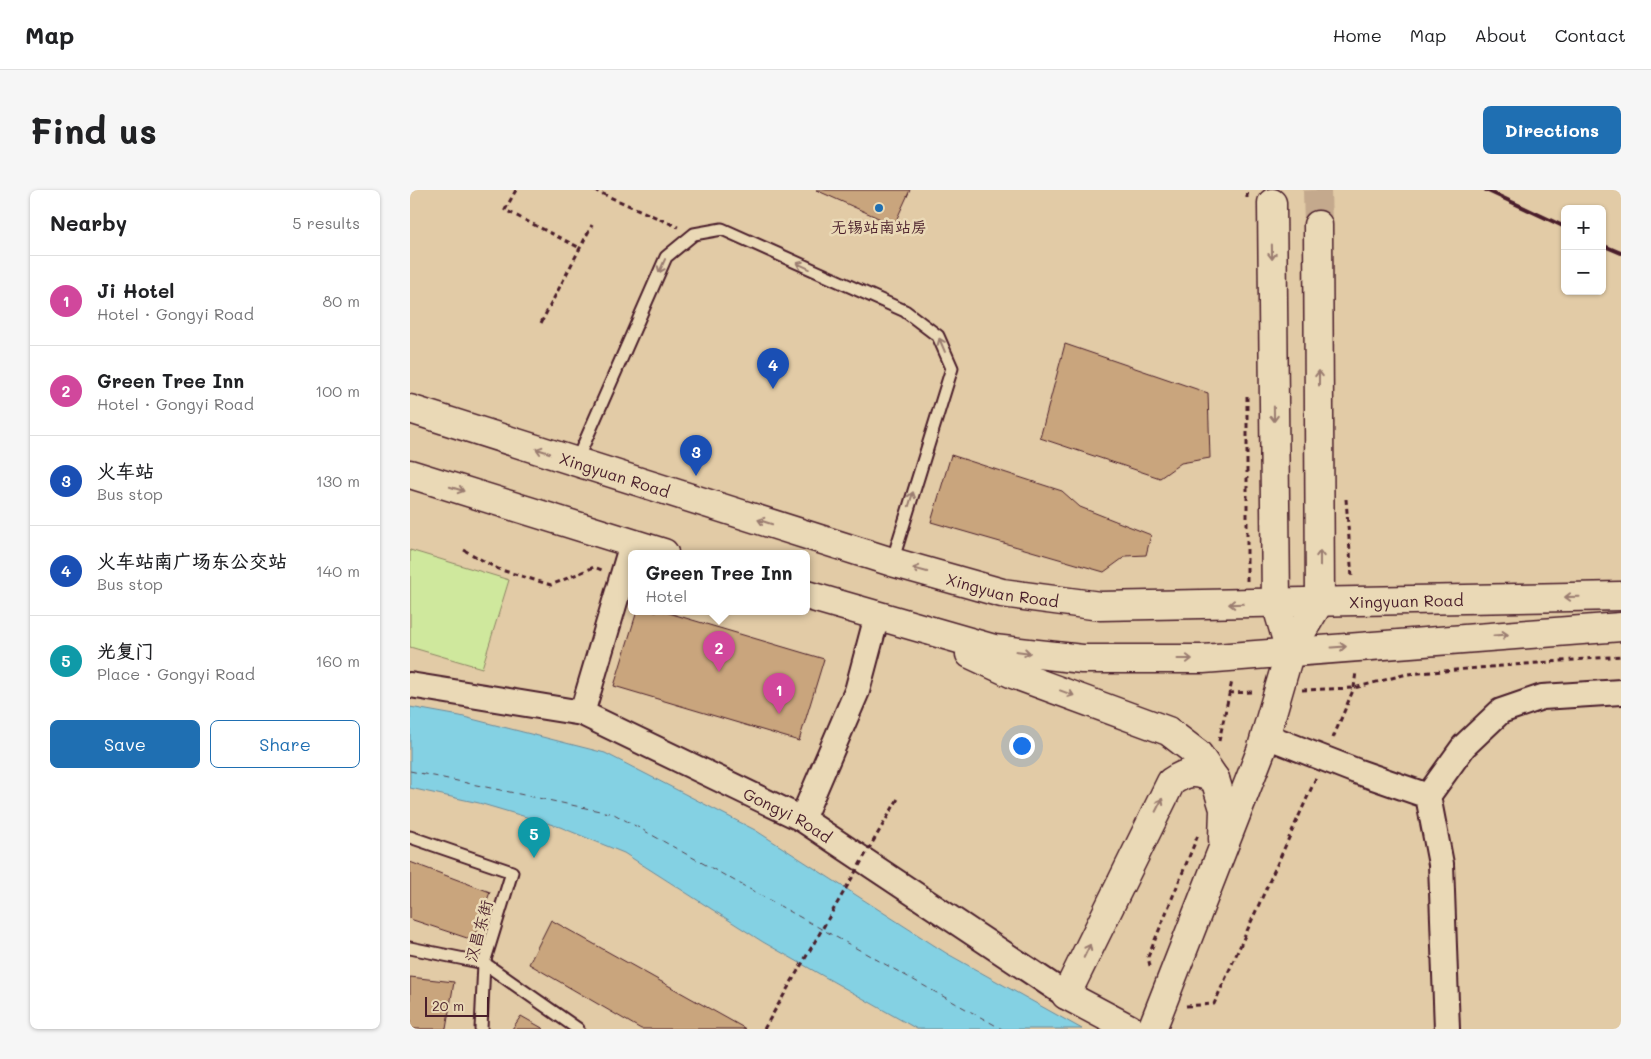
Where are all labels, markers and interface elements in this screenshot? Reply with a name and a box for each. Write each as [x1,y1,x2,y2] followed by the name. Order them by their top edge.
[25,19,74,50] text: Map
[1333,23,1382,47] text: Home
[1410,23,1446,47] text: Map
[1474,23,1527,47] text: About
[1555,23,1626,47] text: Contact
[1483,106,1621,154] button: Directions
[30,107,157,153] text: Find us
[873,202,885,214] marker: 无锡站南站房
[1561,205,1606,295] map controls
[1561,205,1606,250] button: +
[50,209,127,236] text: Nearby
[292,212,360,233] text: 5 results
[831,216,927,237] place label: 无锡站南站房
[1267,244,1277,260] one-way arrow
[1561,250,1606,295] button: −
[657,258,666,273] one-way arrow
[796,260,811,270] one-way arrow
[97,278,175,303] text: Ji Hotel
[62,290,70,311] text: 1
[323,290,360,311] text: 80 m
[97,303,254,324] text: Hotel · Gongyi Road
[936,338,946,353] one-way arrow
[757,348,789,389] pin: 4
[97,368,244,393] text: Green Tree Inn
[1314,370,1324,386] one-way arrow
[62,380,70,401] text: 2
[315,380,360,401] text: 100 m
[97,393,254,414] text: Hotel · Gongyi Road
[1269,406,1279,422] one-way arrow
[680,435,712,476] pin: 3
[536,446,552,456] one-way arrow
[557,447,673,501] street label: Xingyuan Road
[97,458,154,483] text: 火车站
[61,470,71,491] text: 3
[316,470,360,491] text: 130 m
[97,483,163,504] text: Bus stop
[448,484,464,494] one-way arrow
[907,491,917,507] one-way arrow
[758,517,773,526] one-way arrow
[97,548,287,573] text: 火车站南广场东公交站
[628,550,810,615] popup
[1315,550,1325,566] one-way arrow
[61,560,71,581] text: 4
[316,560,360,581] text: 140 m
[645,560,793,585] text: Green Tree Inn
[913,565,929,575] one-way arrow
[944,567,1060,611] street label: Xingyuan Road
[97,573,163,594] text: Bus stop
[645,585,687,606] text: Hotel
[1349,589,1464,612] street label: Xingyuan Road
[1565,592,1581,602] one-way arrow
[1228,600,1244,609] one-way arrow
[703,631,735,672] pin: 2
[1492,631,1508,640] one-way arrow
[97,638,154,663] text: 光复门
[1330,642,1346,652] one-way arrow
[1014,647,1030,657] one-way arrow
[61,650,71,671] text: 5
[315,650,360,671] text: 160 m
[1176,654,1192,664] one-way arrow
[97,663,255,684] text: Place · Gongyi Road
[763,673,795,714] pin: 1
[1059,689,1075,698] one-way arrow
[50,720,200,768] button: Save
[210,720,360,768] button: Share
[1009,733,1035,759] your location
[740,782,836,847] street label: Gongyi Road
[1154,798,1164,813] one-way arrow
[518,817,550,858] pin: 5
[460,897,496,965] street label: 汉昌东街
[1083,944,1092,959] one-way arrow
[425,994,489,1017] scale bar
[432,996,464,1015] text: 20 m

